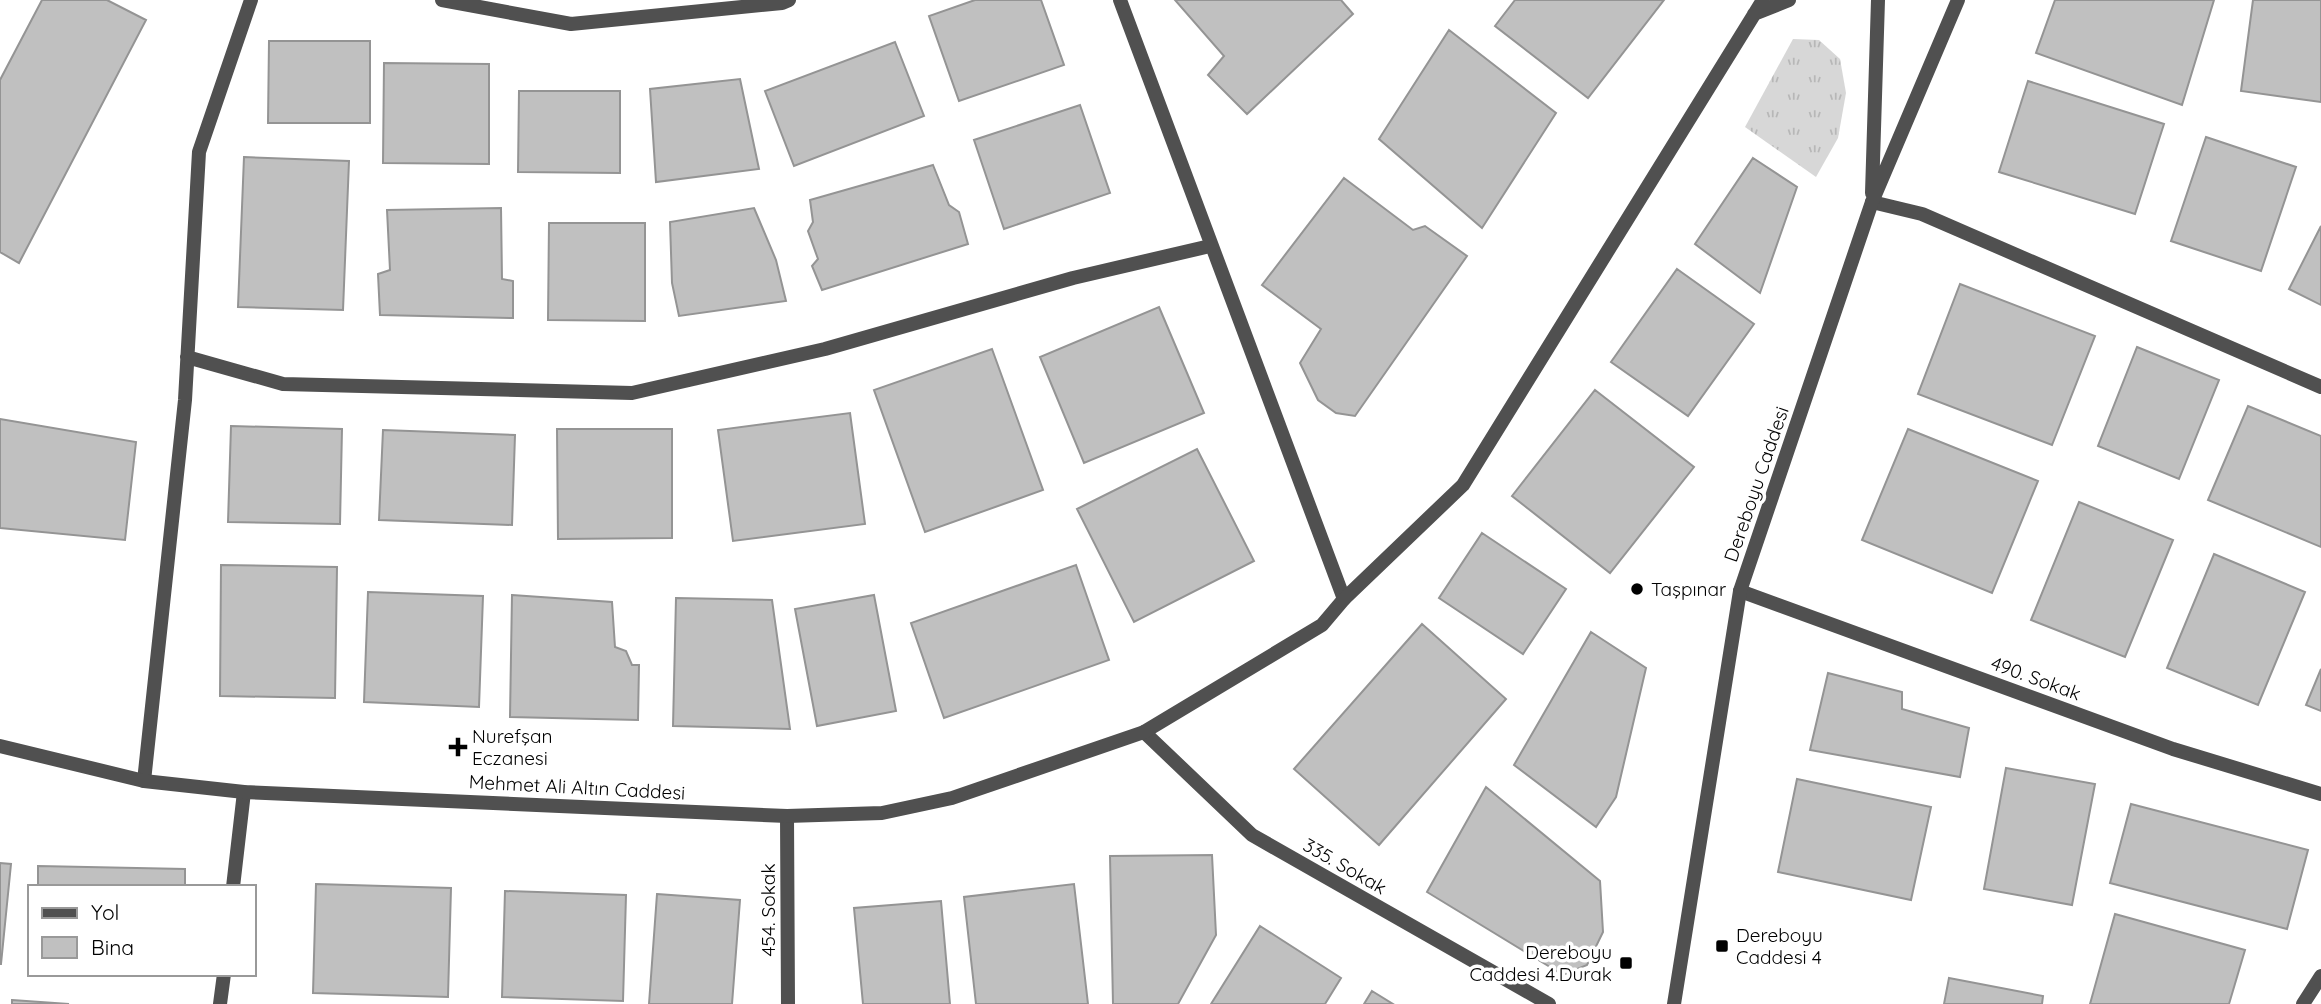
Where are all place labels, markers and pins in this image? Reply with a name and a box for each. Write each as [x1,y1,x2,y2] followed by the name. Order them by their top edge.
[1651,577,1727,601] place label: Taşpınar
[1629,581,1645,597] marker: Taşpınar
[472,724,553,770] place label: Nurefşan Eczanesi
[450,739,466,755] marker: Nurefşan Eczanesi
[1736,923,1823,969] place label: Dereboyu Caddesi 4
[1714,938,1730,954] marker: Dereboyu Caddesi 4
[1469,940,1612,986] place label: Dereboyu Caddesi 4.Durak
[1618,955,1634,971] marker: Dereboyu Caddesi 4.Durak

